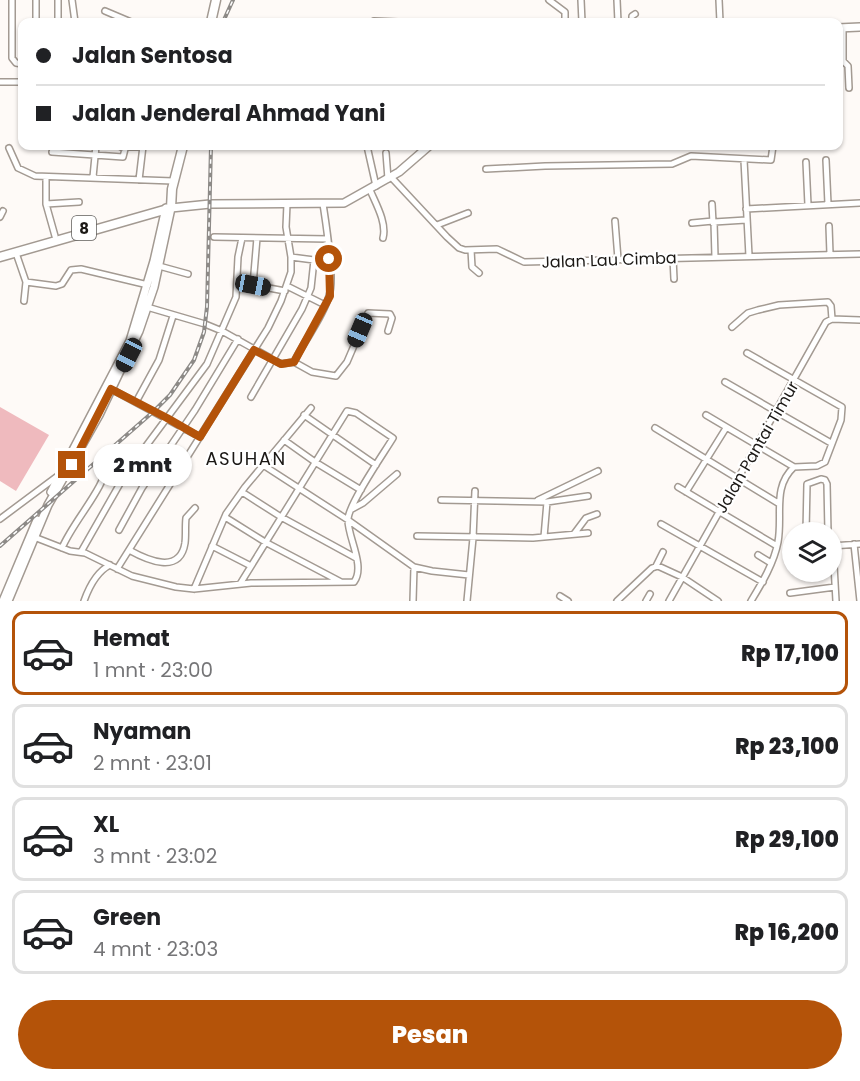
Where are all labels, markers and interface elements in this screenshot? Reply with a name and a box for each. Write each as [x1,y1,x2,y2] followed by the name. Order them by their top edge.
[72,40,233,71] text: Jalan Sentosa
[72,98,386,129] text: Jalan Jenderal Ahmad Yani
[72,216,96,240] road number: 8
[315,245,342,272] route start
[541,246,677,274] street label: Jalan Lau Cimba
[234,273,272,297] car
[345,310,375,350] car
[113,335,145,375] car
[710,377,804,517] street label: Jalan Pantai Timur
[93,444,192,486] callout: 2 mnt
[205,446,287,471] district label: ASUHAN
[58,451,85,478] route end
[113,451,172,479] text: 2 mnt
[782,522,842,582] map controls
[782,522,842,582] button: layers
[93,623,170,654] text: Hemat
[21,626,75,680] icon: car
[741,638,839,669] text: Rp 17,100
[93,656,213,684] text: 1 mnt · 23:00
[93,716,191,747] text: Nyaman
[21,719,75,773] icon: car
[735,731,839,762] text: Rp 23,100
[93,749,212,777] text: 2 mnt · 23:01
[93,809,119,840] text: XL
[21,812,75,866] icon: car
[735,824,839,855] text: Rp 29,100
[93,842,217,870] text: 3 mnt · 23:02
[93,902,161,933] text: Green
[21,905,75,959] icon: car
[734,917,839,948] text: Rp 16,200
[93,935,218,963] text: 4 mnt · 23:03
[18,1000,842,1069] button: Pesan

